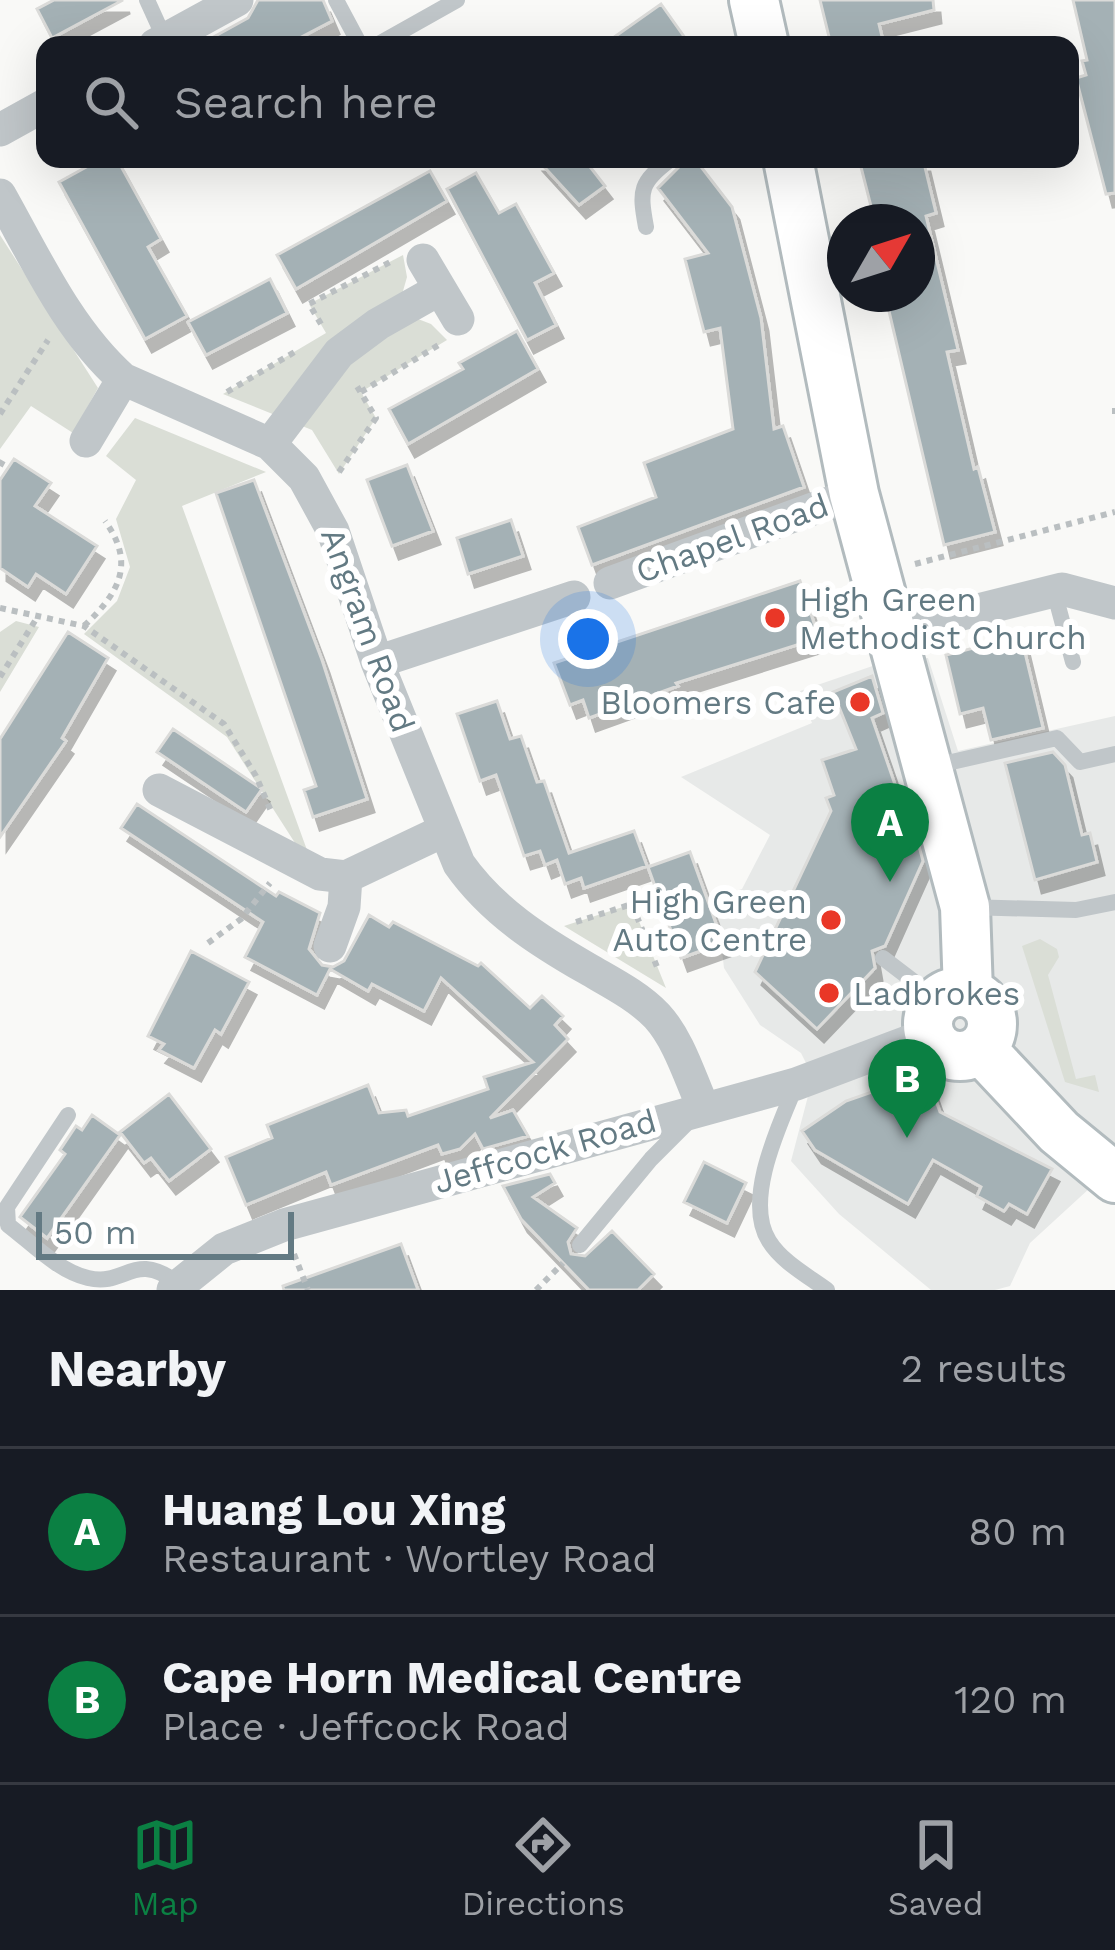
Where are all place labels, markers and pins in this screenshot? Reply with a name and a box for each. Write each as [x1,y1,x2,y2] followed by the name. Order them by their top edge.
[799,580,1087,657] place label: High Green Methodist Church
[762,605,788,631] marker: High Green Methodist Church
[600,683,836,722] place label: Bloomers Cafe
[847,689,873,715] marker: Bloomers Cafe
[851,783,929,882] pin: A
[613,882,807,959] place label: High Green Auto Centre
[818,907,844,933] marker: High Green Auto Centre
[853,974,1020,1013] place label: Ladbrokes
[816,980,842,1006] marker: Ladbrokes
[868,1039,946,1138] pin: B

